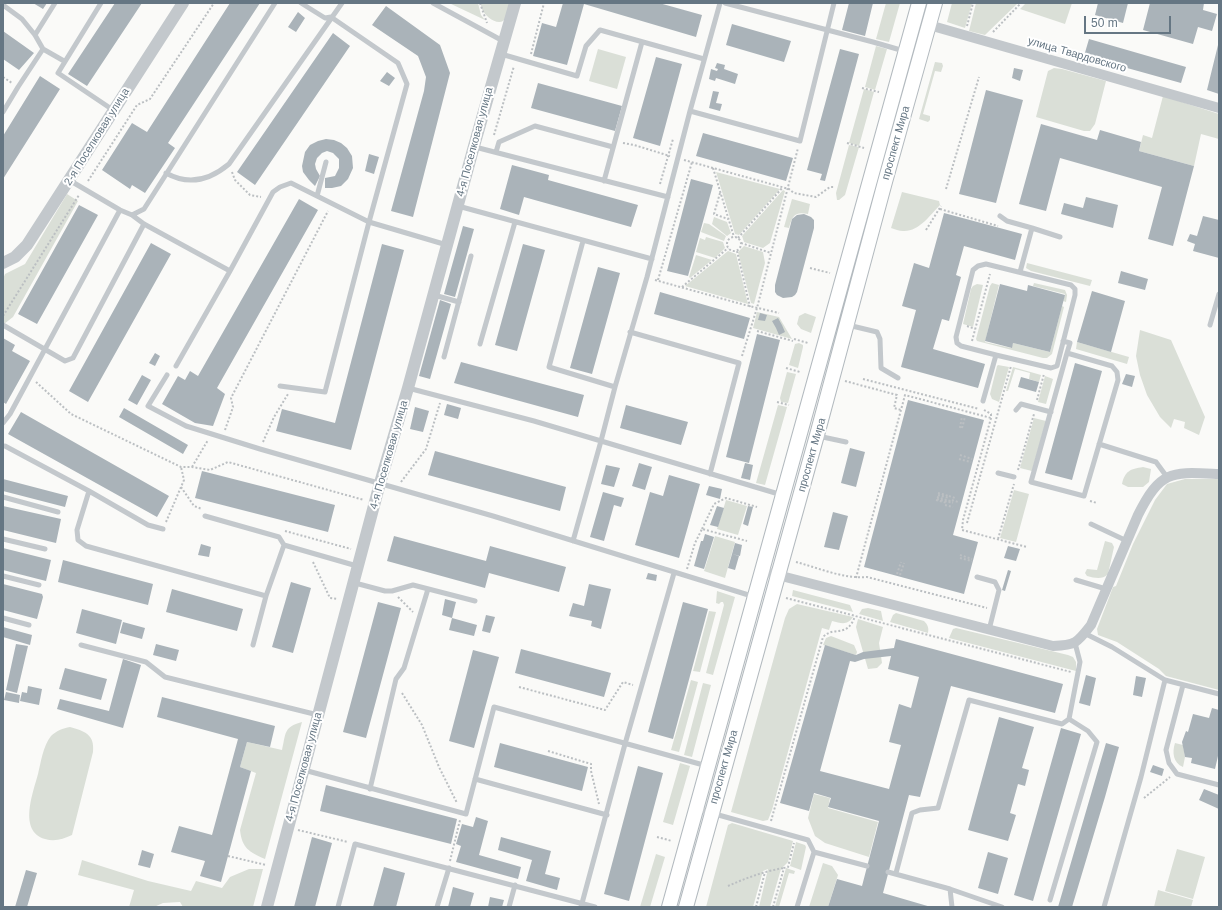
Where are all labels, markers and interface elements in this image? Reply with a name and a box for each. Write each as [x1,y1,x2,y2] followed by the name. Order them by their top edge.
[1086,8,1173,34] scale bar
[1091,16,1118,30] text: 50 m
[1026,35,1128,75] street label: улица Твардовского
[62,86,132,188] street label: 2-я Поселковая улица
[454,86,496,198] street label: 4-я Поселковая улица
[879,104,913,182] street label: проспект Мира
[367,399,411,511] street label: 4-я Поселковая улица
[795,416,829,494] street label: проспект Мира
[283,711,325,823] street label: 4-я Поселковая улица
[707,728,741,806] street label: проспект Мира

